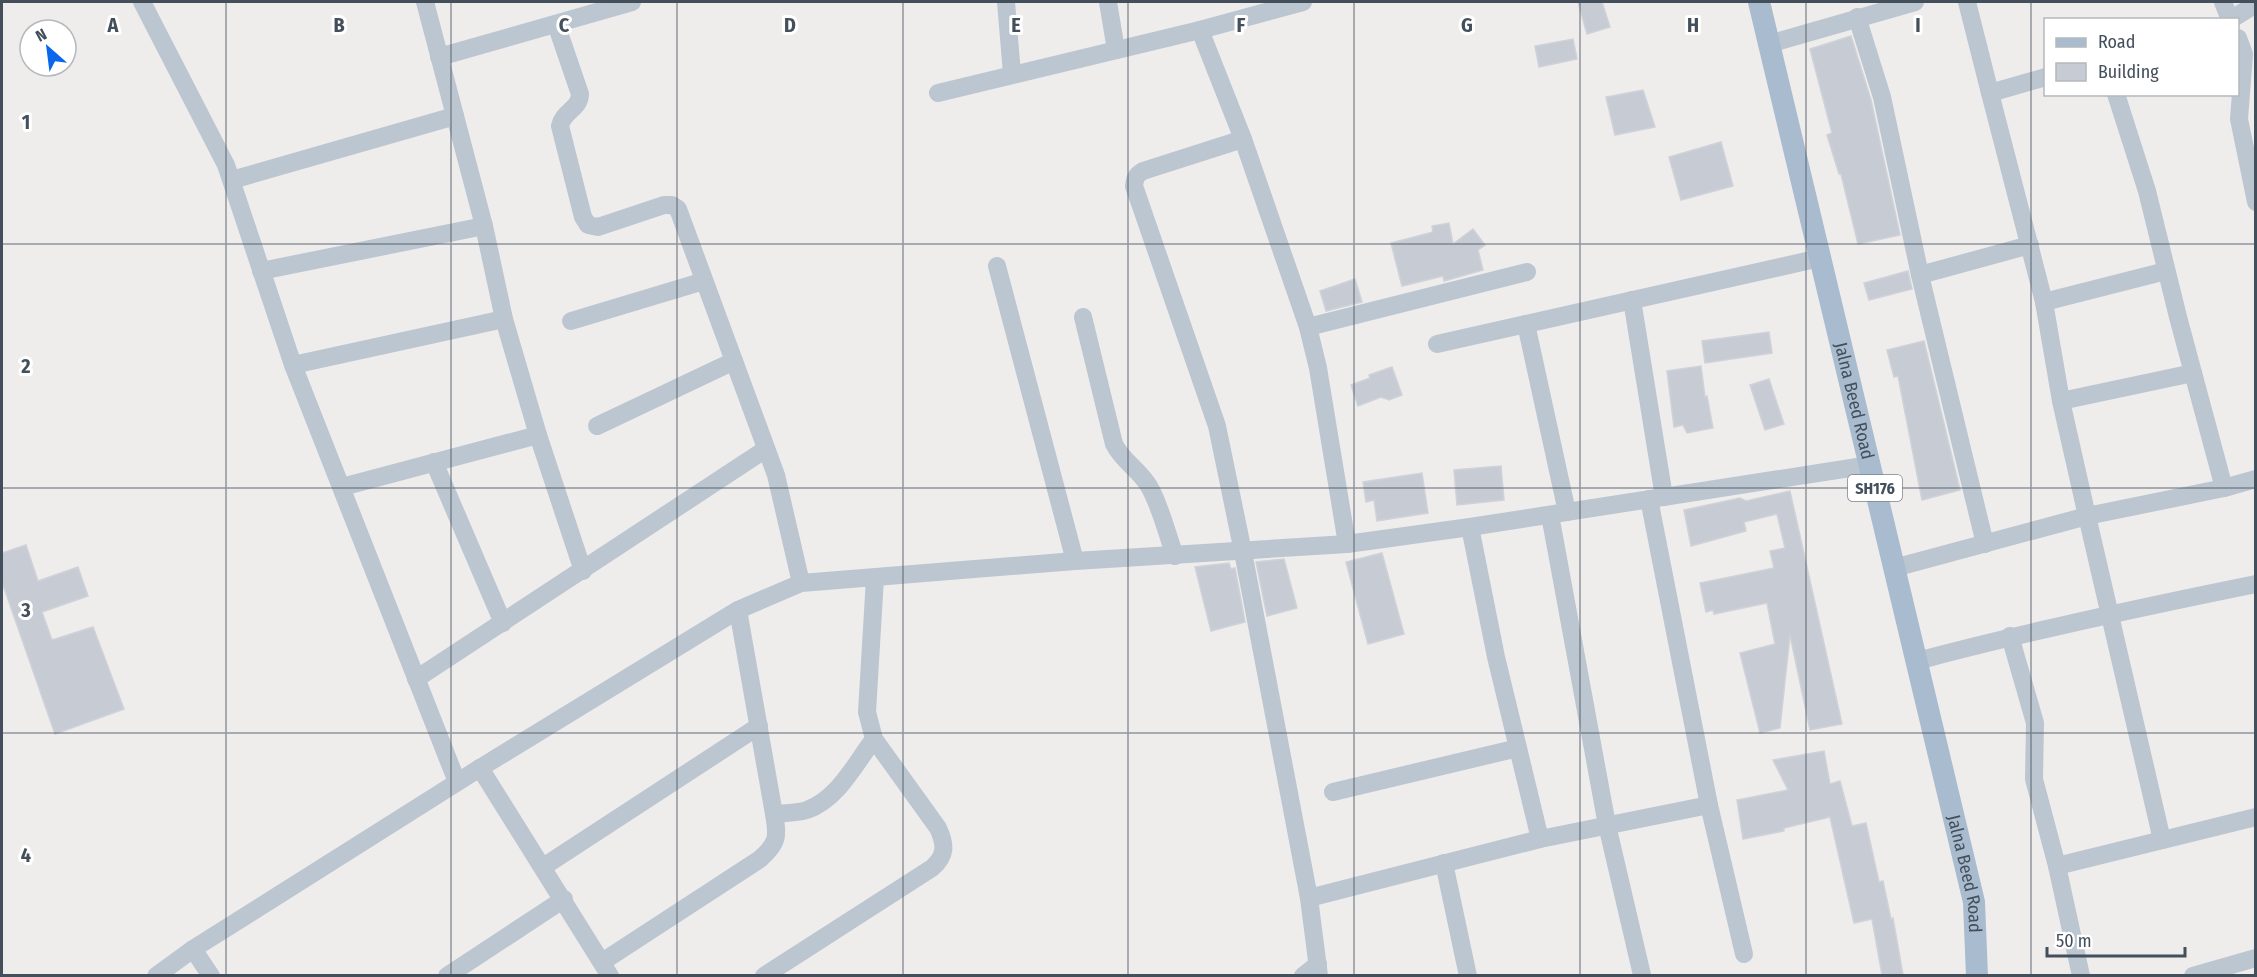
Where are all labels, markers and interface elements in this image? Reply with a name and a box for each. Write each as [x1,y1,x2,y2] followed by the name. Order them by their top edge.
[107,13,120,37] text: A
[333,13,345,37] text: B
[559,13,570,37] text: C
[784,13,796,37] text: D
[1011,13,1021,37] text: E
[1237,13,1246,37] text: F
[1461,13,1473,37] text: G
[1687,13,1699,37] text: H
[1915,13,1921,37] text: I
[18,18,78,78] north arrow
[2044,18,2239,96] legend
[32,25,50,46] text: N
[2098,31,2135,53] text: Road
[2098,61,2159,83] text: Building
[22,110,30,134] text: 1
[1830,340,1879,462] street label: Jalna Beed Road
[20,354,31,378] text: 2
[1848,475,1902,501] road number: SH176
[20,598,31,622] text: 3
[1943,813,1986,933] street label: Jalna Beed Road
[21,843,31,867] text: 4
[2047,920,2185,958] scale bar
[2056,930,2092,952] text: 50 m

